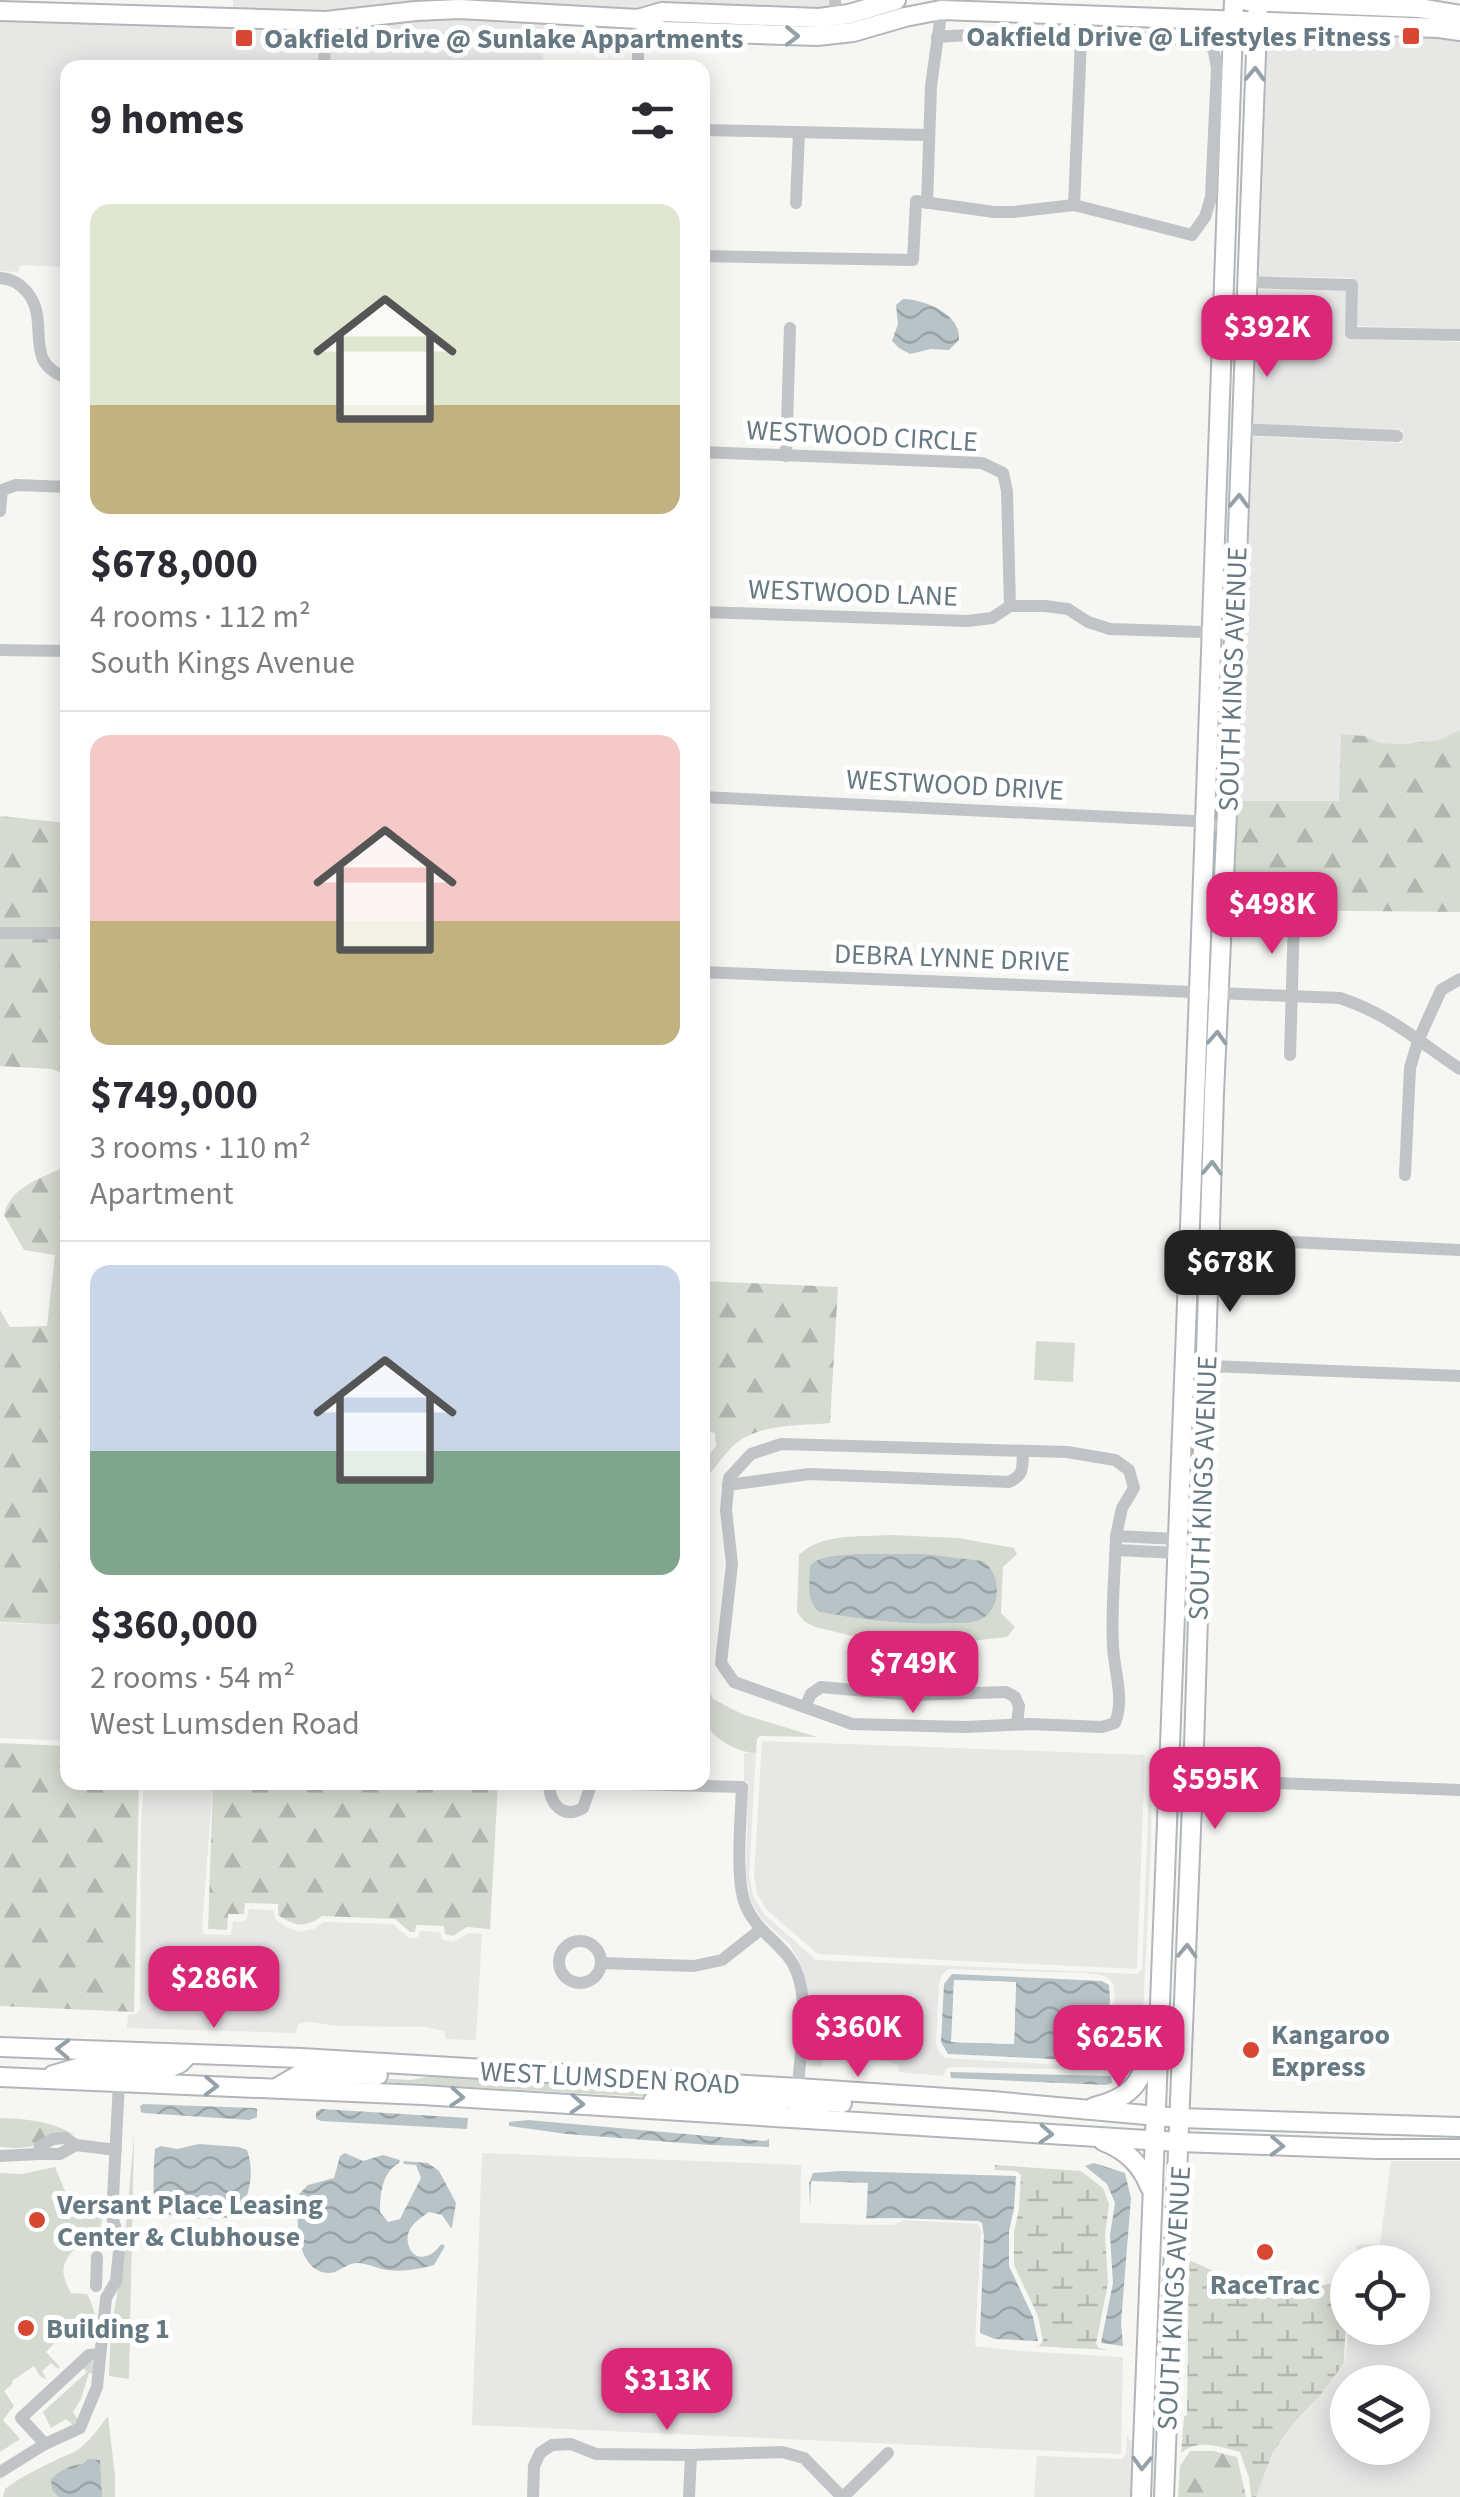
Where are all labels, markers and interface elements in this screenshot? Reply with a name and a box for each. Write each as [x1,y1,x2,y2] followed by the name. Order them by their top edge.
[966,17,1391,57] place label: Oakfield Drive @ Lifestyles Fitness
[264,19,743,59] place label: Oakfield Drive @ Sunlake Appartments
[784,25,800,46] one-way arrow
[1400,25,1422,47] marker: Oakfield Drive @ Lifestyles Fitness
[233,27,255,49] marker: Oakfield Drive @ Sunlake Appartments
[1244,65,1265,81] one-way arrow
[90,90,244,150] text: 9 homes
[625,93,680,148] icon: filters
[295,269,475,449] icon: home
[1197,295,1337,380] pin: $392K
[1223,304,1311,350] text: $392K
[745,410,979,462] street label: WESTWOOD CIRCLE
[1228,492,1249,508] one-way arrow
[90,534,258,594] text: $678,000
[1208,546,1258,812] street label: SOUTH KINGS AVENUE
[747,569,958,617] street label: WESTWOOD LANE
[90,594,311,640] text: 4 rooms · 112 m²
[90,640,355,686] text: South Kings Avenue
[845,759,1065,811] street label: WESTWOOD DRIVE
[295,800,475,980] icon: home
[1202,872,1342,957] pin: $498K
[1228,881,1316,927] text: $498K
[833,934,1071,982] street label: DEBRA LYNNE DRIVE
[1206,1030,1227,1046] one-way arrow
[90,1065,258,1125] text: $749,000
[90,1125,311,1171] text: 3 rooms · 110 m²
[1201,1159,1222,1175] one-way arrow
[90,1171,233,1217] text: Apartment
[1160,1230,1300,1315] pin: $678K
[1186,1239,1274,1285] text: $678K
[295,1330,475,1510] icon: home
[1178,1355,1228,1621] street label: SOUTH KINGS AVENUE
[90,1595,258,1655] text: $360,000
[843,1631,983,1716] pin: $749K
[869,1640,957,1686] text: $749K
[90,1655,295,1701] text: 2 rooms · 54 m²
[90,1701,360,1747] text: West Lumsden Road
[1145,1747,1285,1832] pin: $595K
[1171,1756,1259,1802] text: $595K
[1176,1942,1197,1958] one-way arrow
[144,1946,284,2031] pin: $286K
[170,1955,258,2001] text: $286K
[788,1995,928,2080] pin: $360K
[814,2004,902,2050] text: $360K
[1049,2005,1189,2090] pin: $625K
[1075,2014,1163,2060] text: $625K
[1271,2015,1390,2087] place label: Kangaroo Express
[54,2039,70,2060] one-way arrow
[1240,2039,1262,2061] marker: Kangaroo Express
[479,2051,741,2105] street label: WEST LUMSDEN ROAD
[203,2075,219,2096] one-way arrow
[449,2086,465,2107] one-way arrow
[569,2093,585,2114] one-way arrow
[1038,2123,1054,2144] one-way arrow
[1269,2135,1285,2156] one-way arrow
[1147,2165,1201,2431] street label: SOUTH KINGS AVENUE
[56,2185,323,2257] place label: Versant Place Leasing Center & Clubhouse
[26,2209,48,2231] marker: Versant Place Leasing Center & Clubhouse
[1254,2241,1276,2263] marker: RaceTrac
[1330,2245,1430,2465] map controls
[1330,2245,1430,2345] button: locate
[1210,2265,1320,2305] place label: RaceTrac
[46,2309,170,2349] place label: Building 1
[15,2317,37,2339] marker: Building 1
[597,2348,737,2433] pin: $313K
[623,2357,711,2403] text: $313K
[1330,2365,1430,2465] button: layers
[1132,2456,1153,2472] one-way arrow

